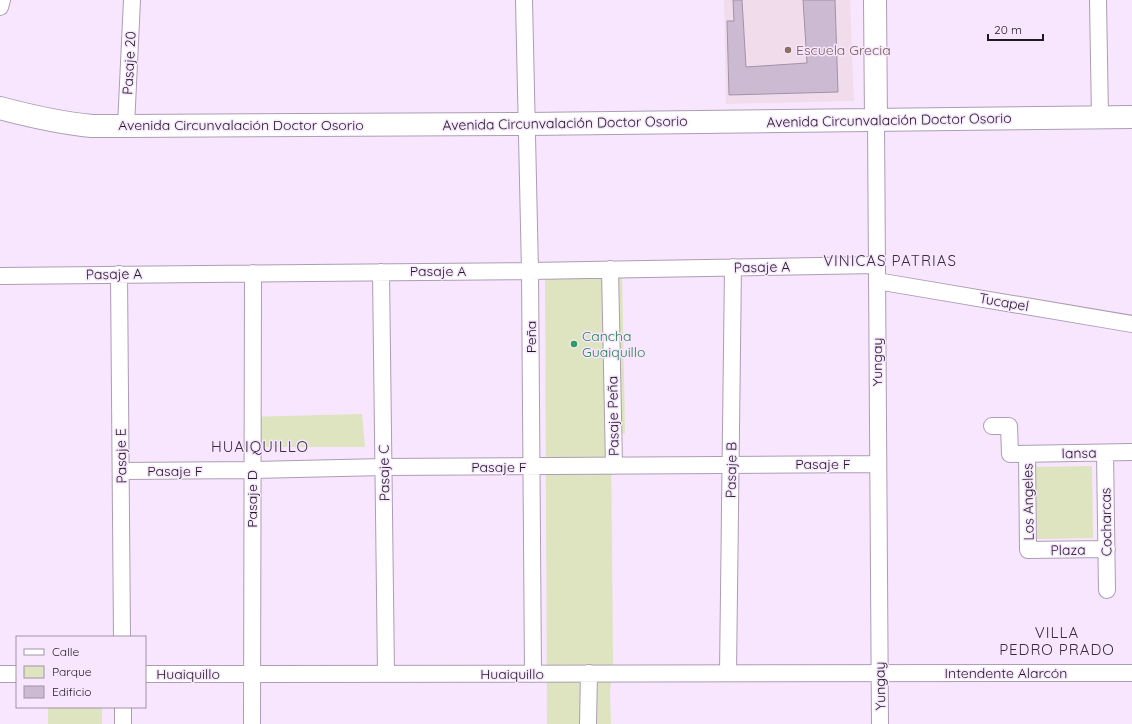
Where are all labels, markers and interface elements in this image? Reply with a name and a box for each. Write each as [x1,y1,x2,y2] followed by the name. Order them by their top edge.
[988,16,1043,42] scale bar
[994,22,1022,37] text: 20 m
[118,31,140,95] street label: Pasaje 20
[796,41,891,59] place label: Escuela Grecia
[783,45,793,55] marker: Escuela Grecia
[766,109,1012,131] street label: Avenida Circunvalación Doctor Osorio
[442,112,688,134] street label: Avenida Circunvalación Doctor Osorio
[118,116,364,134] street label: Avenida Circunvalación Doctor Osorio
[823,251,957,270] district label: VINICAS PATRIAS
[734,258,790,276] street label: Pasaje A
[410,262,466,280] street label: Pasaje A
[86,265,142,283] street label: Pasaje A
[978,289,1030,315] street label: Tucapel
[522,321,540,353] street label: Peña
[582,327,645,361] place label: Cancha Guaiquillo
[868,338,886,386] street label: Yungay
[569,339,579,349] marker: Cancha Guaiquillo
[603,376,623,456] street label: Pasaje Peña
[112,428,130,484] street label: Pasaje E
[211,437,309,456] district label: HUAIQUILLO
[722,442,740,498] street label: Pasaje B
[1061,444,1097,462] street label: Iansa
[375,445,393,501] street label: Pasaje C
[795,455,851,473] street label: Pasaje F
[471,458,527,476] street label: Pasaje F
[147,462,203,480] street label: Pasaje F
[1018,463,1038,541] street label: Los Angeles
[243,470,261,528] street label: Pasaje D
[1096,488,1116,556] street label: Cocharcas
[1050,541,1086,559] street label: Plaza
[999,623,1115,659] district label: VILLA PEDRO PRADO
[16,636,146,708] legend
[52,644,80,659] text: Calle
[871,661,889,711] street label: Yungay
[52,664,92,679] text: Parque
[945,664,1067,682] street label: Intendente Alarcón
[156,665,220,683] street label: Huaiquillo
[480,665,544,683] street label: Huaiquillo
[52,684,92,699] text: Edificio

